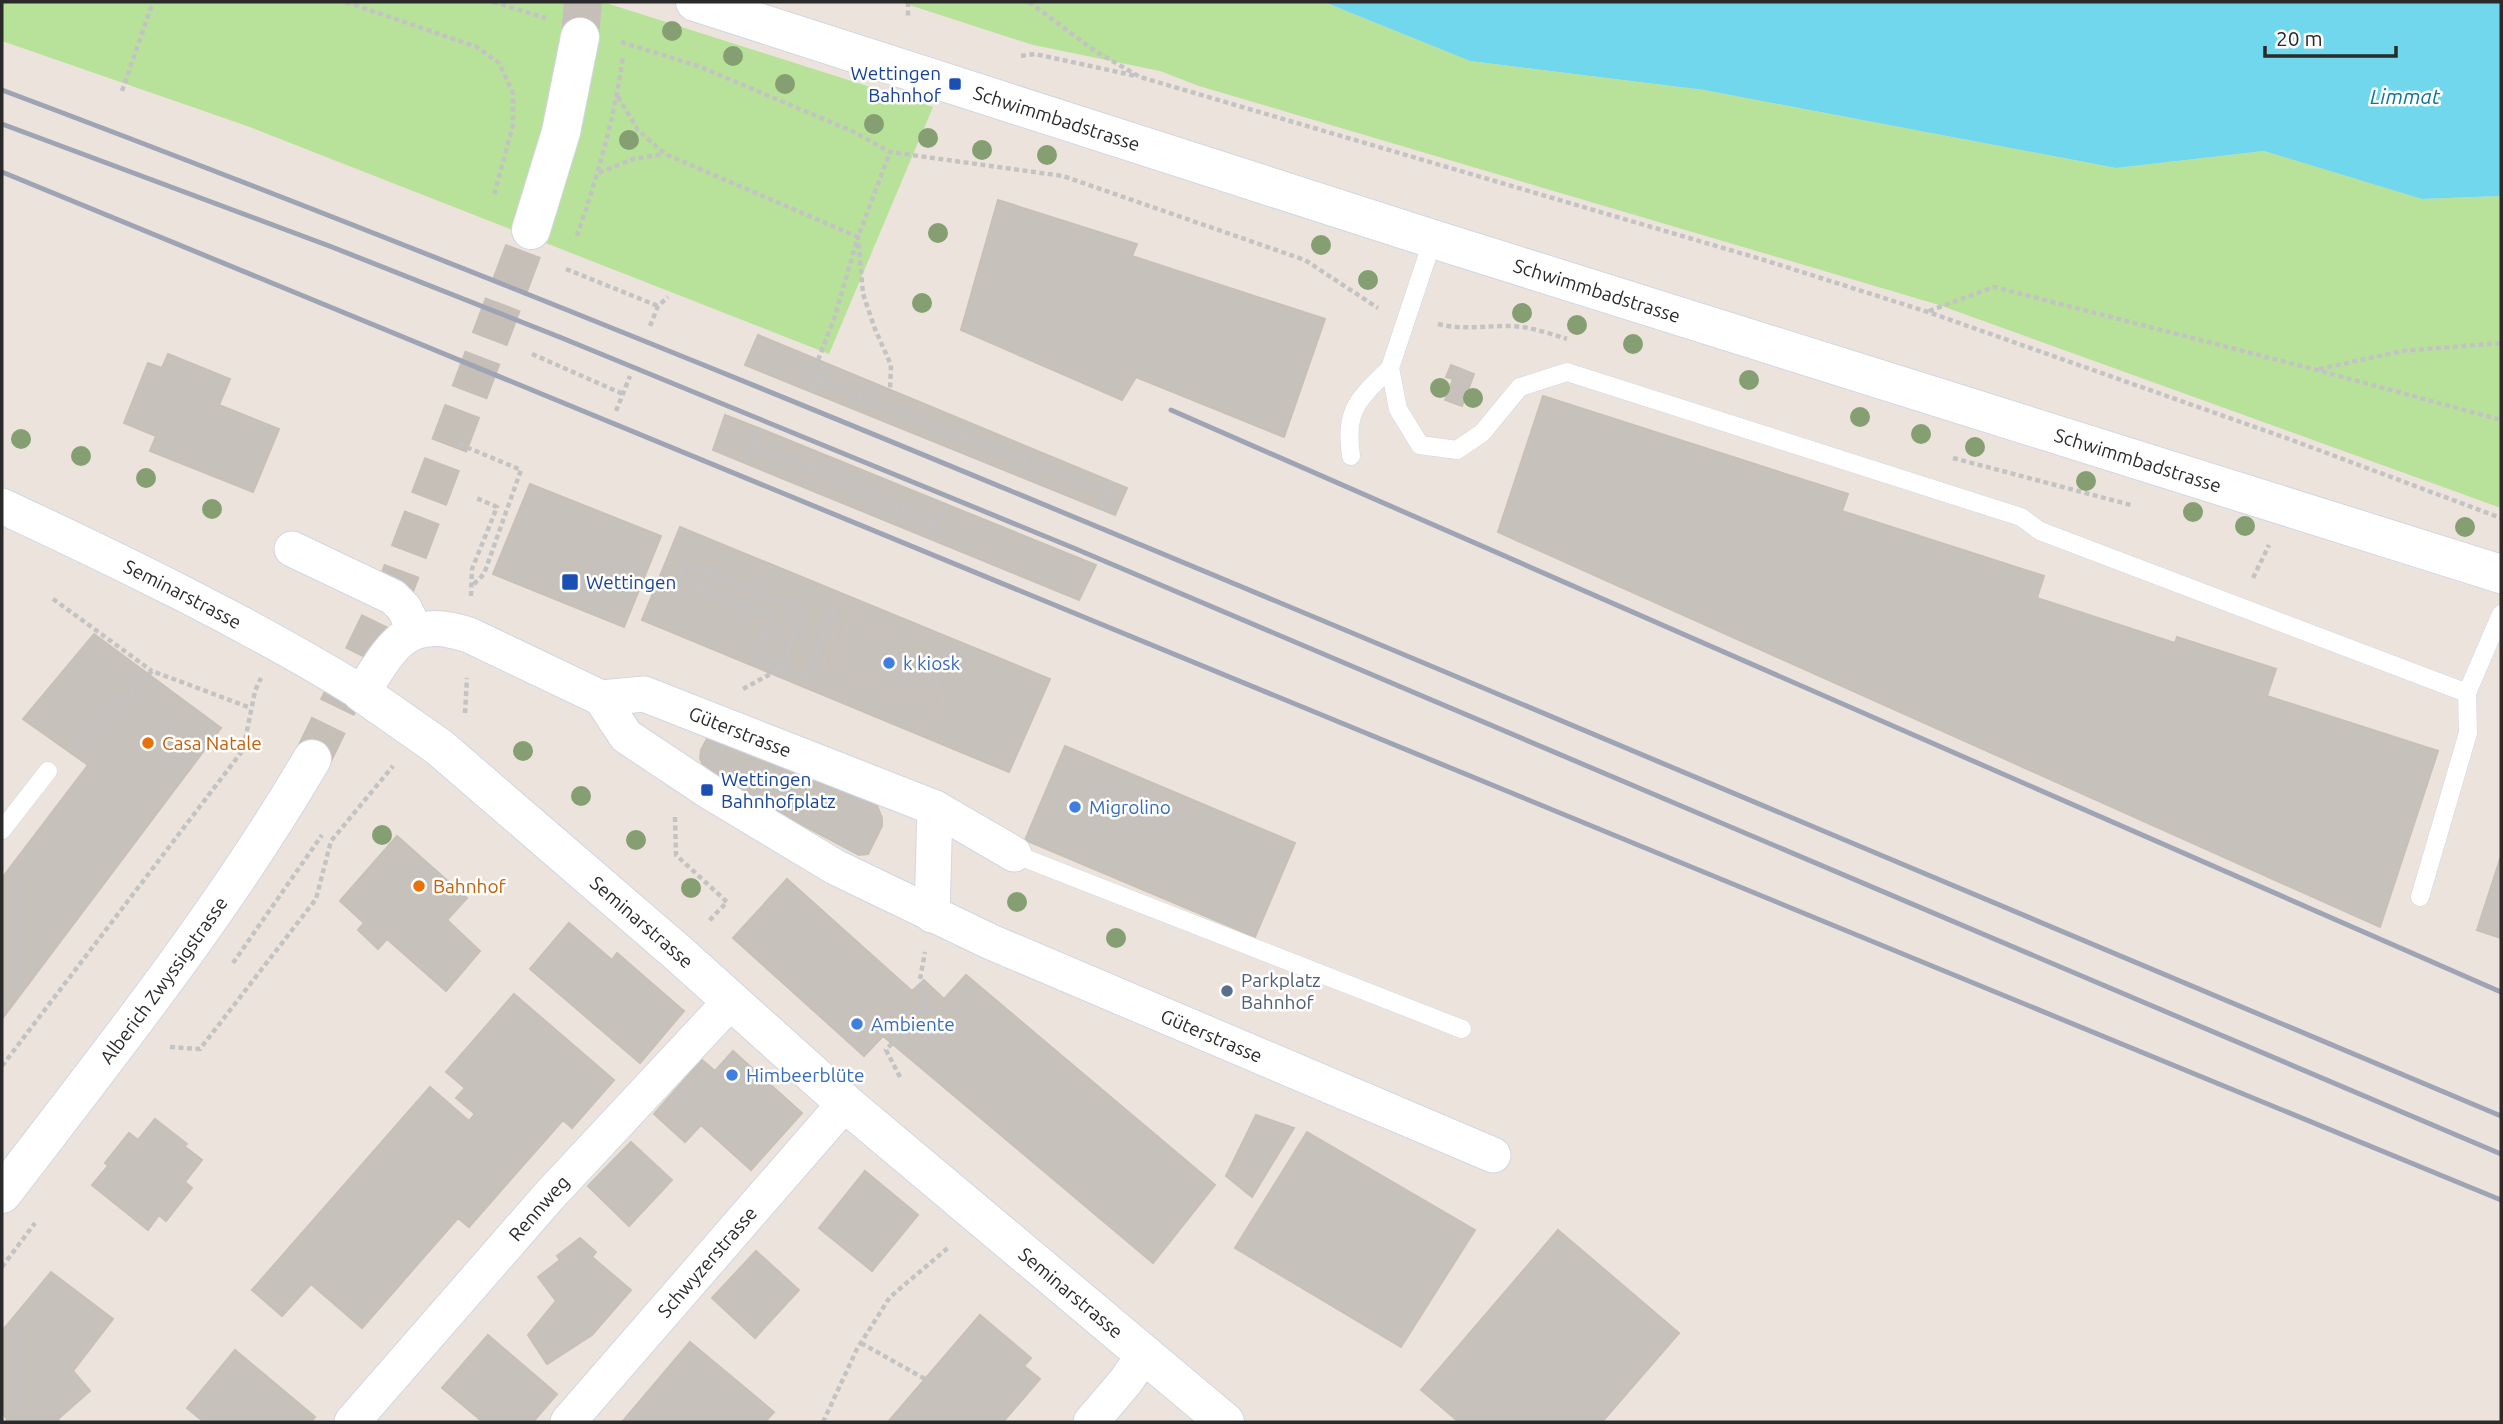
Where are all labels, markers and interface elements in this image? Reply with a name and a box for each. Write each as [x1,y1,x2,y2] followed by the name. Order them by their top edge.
[2265,14,2396,58] scale bar
[2276,26,2323,50] text: 20 m
[851,62,942,106] place label: Wettingen Bahnhof
[947,76,963,92] marker: Wettingen Bahnhof
[971,81,1143,155] street label: Schwimmbadstrasse
[2370,84,2441,108] water label: Limmat
[1511,254,1683,327] street label: Schwimmbadstrasse
[2052,424,2224,497] street label: Schwimmbadstrasse
[120,555,245,633] street label: Seminarstrasse
[586,571,676,593] place label: Wettingen
[560,572,580,592] marker: Wettingen
[903,652,961,674] place label: k kiosk
[881,655,897,671] marker: k kiosk
[686,702,795,762] street label: Güterstrasse
[162,732,262,754] place label: Casa Natale
[140,735,156,751] marker: Casa Natale
[721,768,836,812] place label: Wettingen Bahnhofplatz
[699,782,715,798] marker: Wettingen Bahnhofplatz
[1089,796,1171,818] place label: Migrolino
[1067,799,1083,815] marker: Migrolino
[586,871,698,973] street label: Seminarstrasse
[433,875,506,897] place label: Bahnhof
[411,878,427,894] marker: Bahnhof
[95,892,232,1068] street label: Alberich Zwyssigstrasse
[1241,969,1321,1013] place label: Parkplatz Bahnhof
[1219,983,1235,999] marker: Parkplatz Bahnhof
[1158,1004,1266,1067] street label: Güterstrasse
[871,1013,955,1035] place label: Ambiente
[849,1016,865,1032] marker: Ambiente
[746,1064,864,1086] place label: Himbeerblüte
[724,1067,740,1083] marker: Himbeerblüte
[504,1171,574,1245] street label: Rennweg
[653,1202,761,1322] street label: Schwyzerstrasse
[1014,1243,1127,1343] street label: Seminarstrasse

